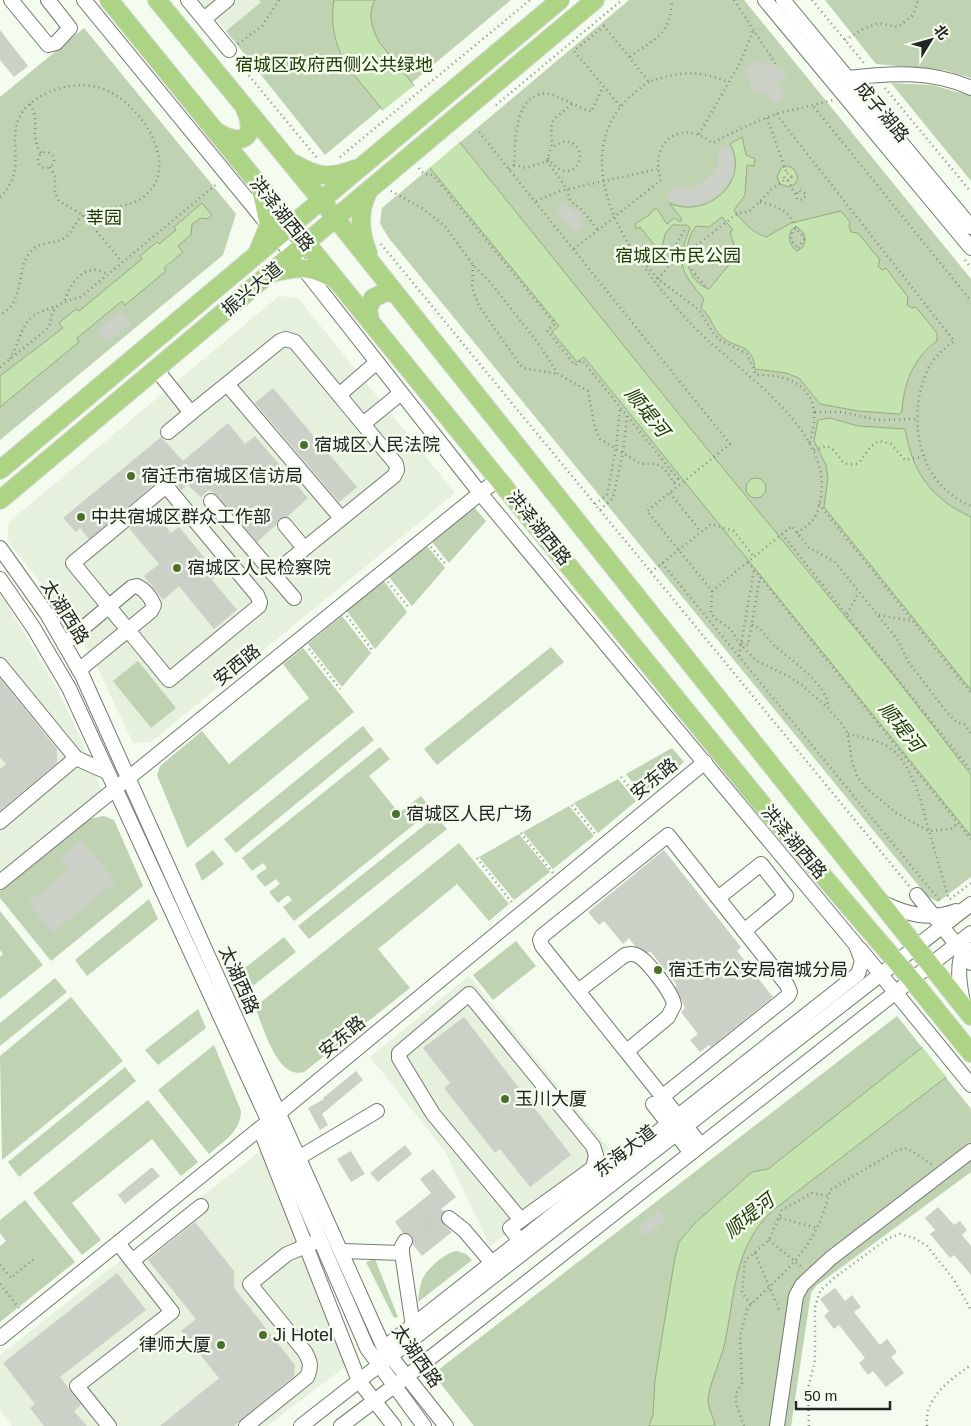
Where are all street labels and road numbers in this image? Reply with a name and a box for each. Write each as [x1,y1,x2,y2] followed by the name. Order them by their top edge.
[851,78,913,146] street label: 成子湖路
[246,173,318,255] street label: 洪泽湖西路
[218,258,286,320] street label: 振兴大道
[503,487,575,569] street label: 洪泽湖西路
[37,576,93,648] street label: 太湖西路
[210,640,264,690] street label: 安西路
[627,754,681,804] street label: 安东路
[757,801,831,883] street label: 洪泽湖西路
[215,943,263,1017] street label: 太湖西路
[315,1012,369,1062] street label: 安东路
[590,1121,660,1181] street label: 东海大道
[388,1321,446,1391] street label: 太湖西路

